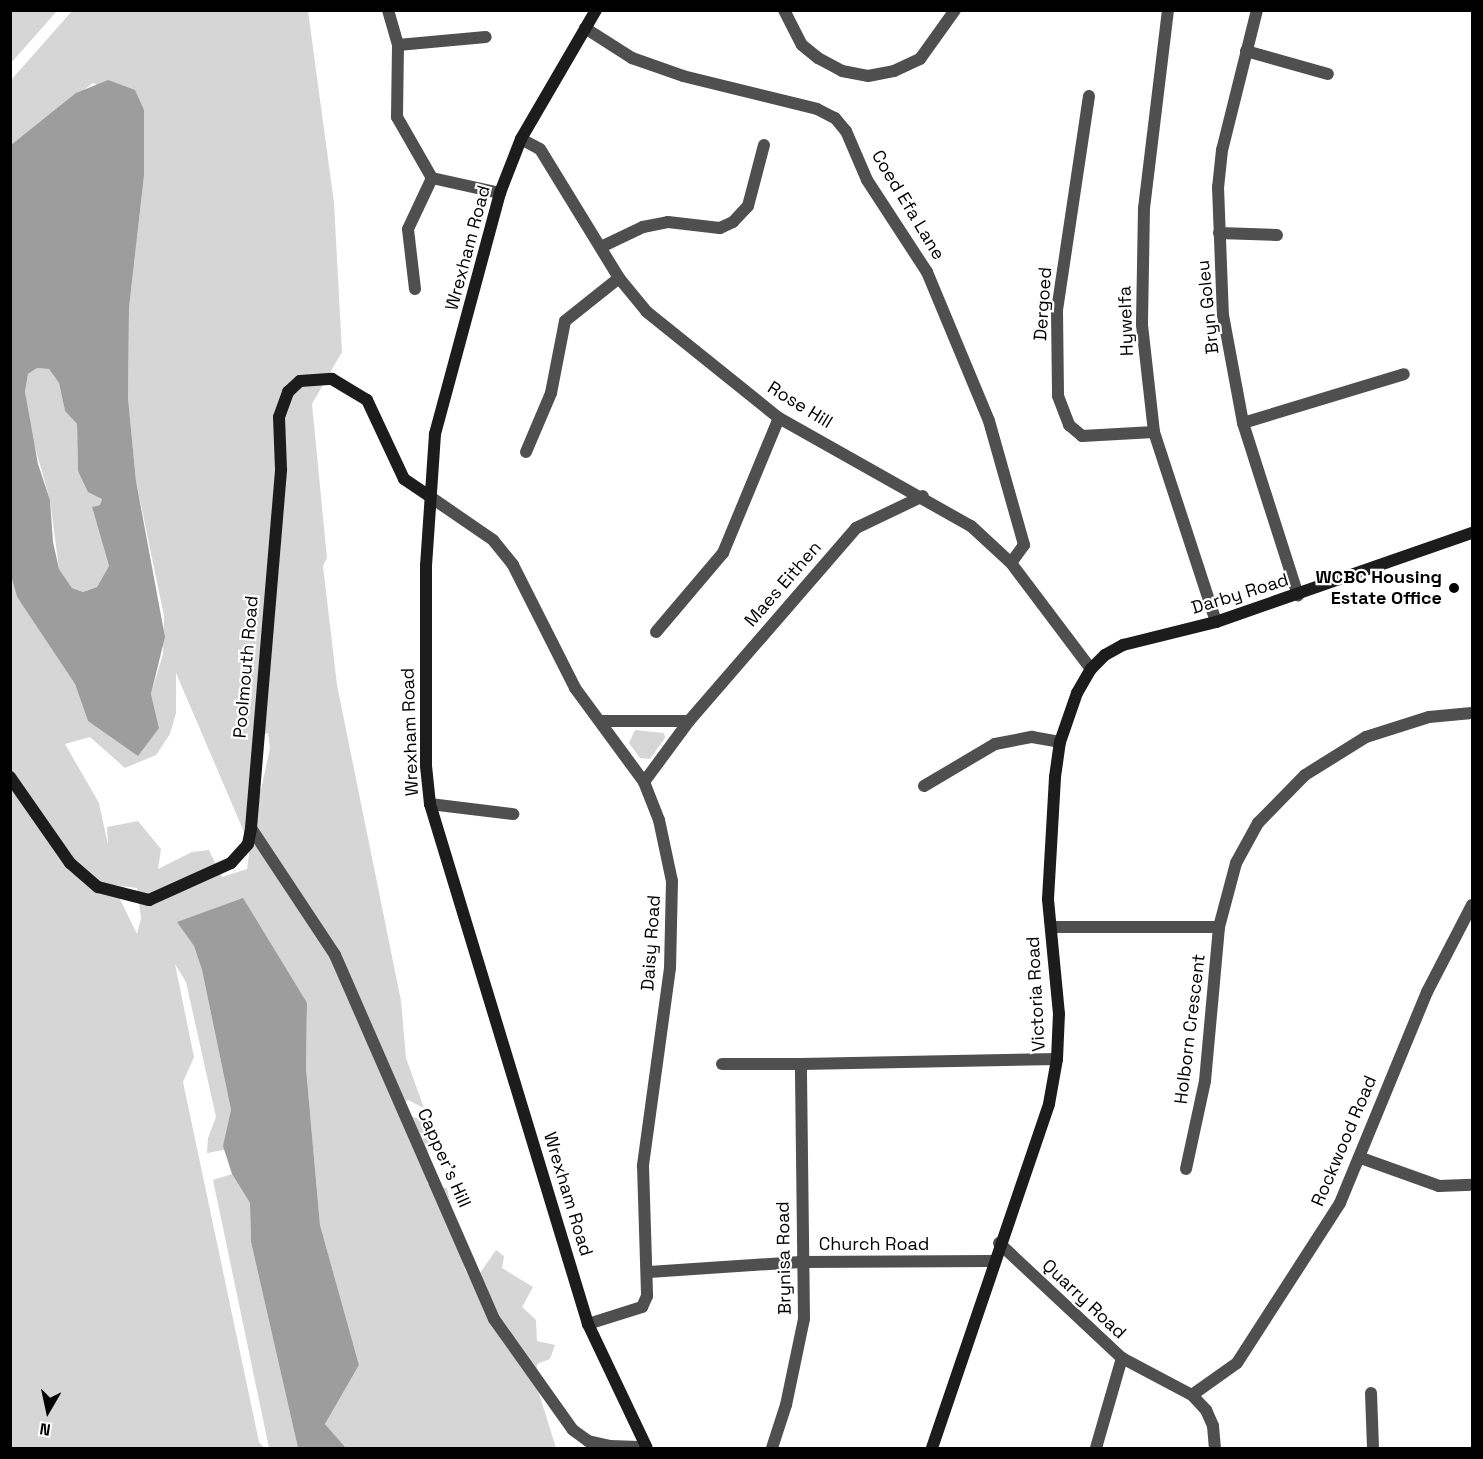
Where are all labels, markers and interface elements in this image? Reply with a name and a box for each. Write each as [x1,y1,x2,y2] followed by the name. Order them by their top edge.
[867,146,949,264] street label: Coed Efa Lane
[441,183,495,313] street label: Wrexham Road
[1192,259,1224,355] street label: Bryn Goleu
[1030,266,1056,342] street label: Dergoed
[1114,286,1138,356] street label: Hywelfa
[764,377,836,433] street label: Rose Hill
[740,537,826,631] street label: Maes Eithen
[1316,567,1442,610] place label: WCBC Housing Estate Office
[1189,569,1291,619] street label: Darby Road
[1447,581,1461,595] marker: WCBC Housing Estate Office
[229,595,263,739] street label: Poolmouth Road
[397,667,423,797] street label: Wrexham Road
[637,894,665,992] street label: Daisy Road
[1022,936,1050,1052] street label: Victoria Road
[1170,953,1210,1105] street label: Holborn Crescent
[1307,1072,1381,1210] street label: Rockwood Road
[413,1105,475,1211] street label: Capper's Hill
[539,1129,597,1259] street label: Wrexham Road
[772,1201,796,1315] street label: Brynisa Road
[819,1233,929,1255] street label: Church Road
[1038,1255,1130,1343] street label: Quarry Road
[18,1381,78,1441] north arrow
[38,1418,52,1440] text: N

